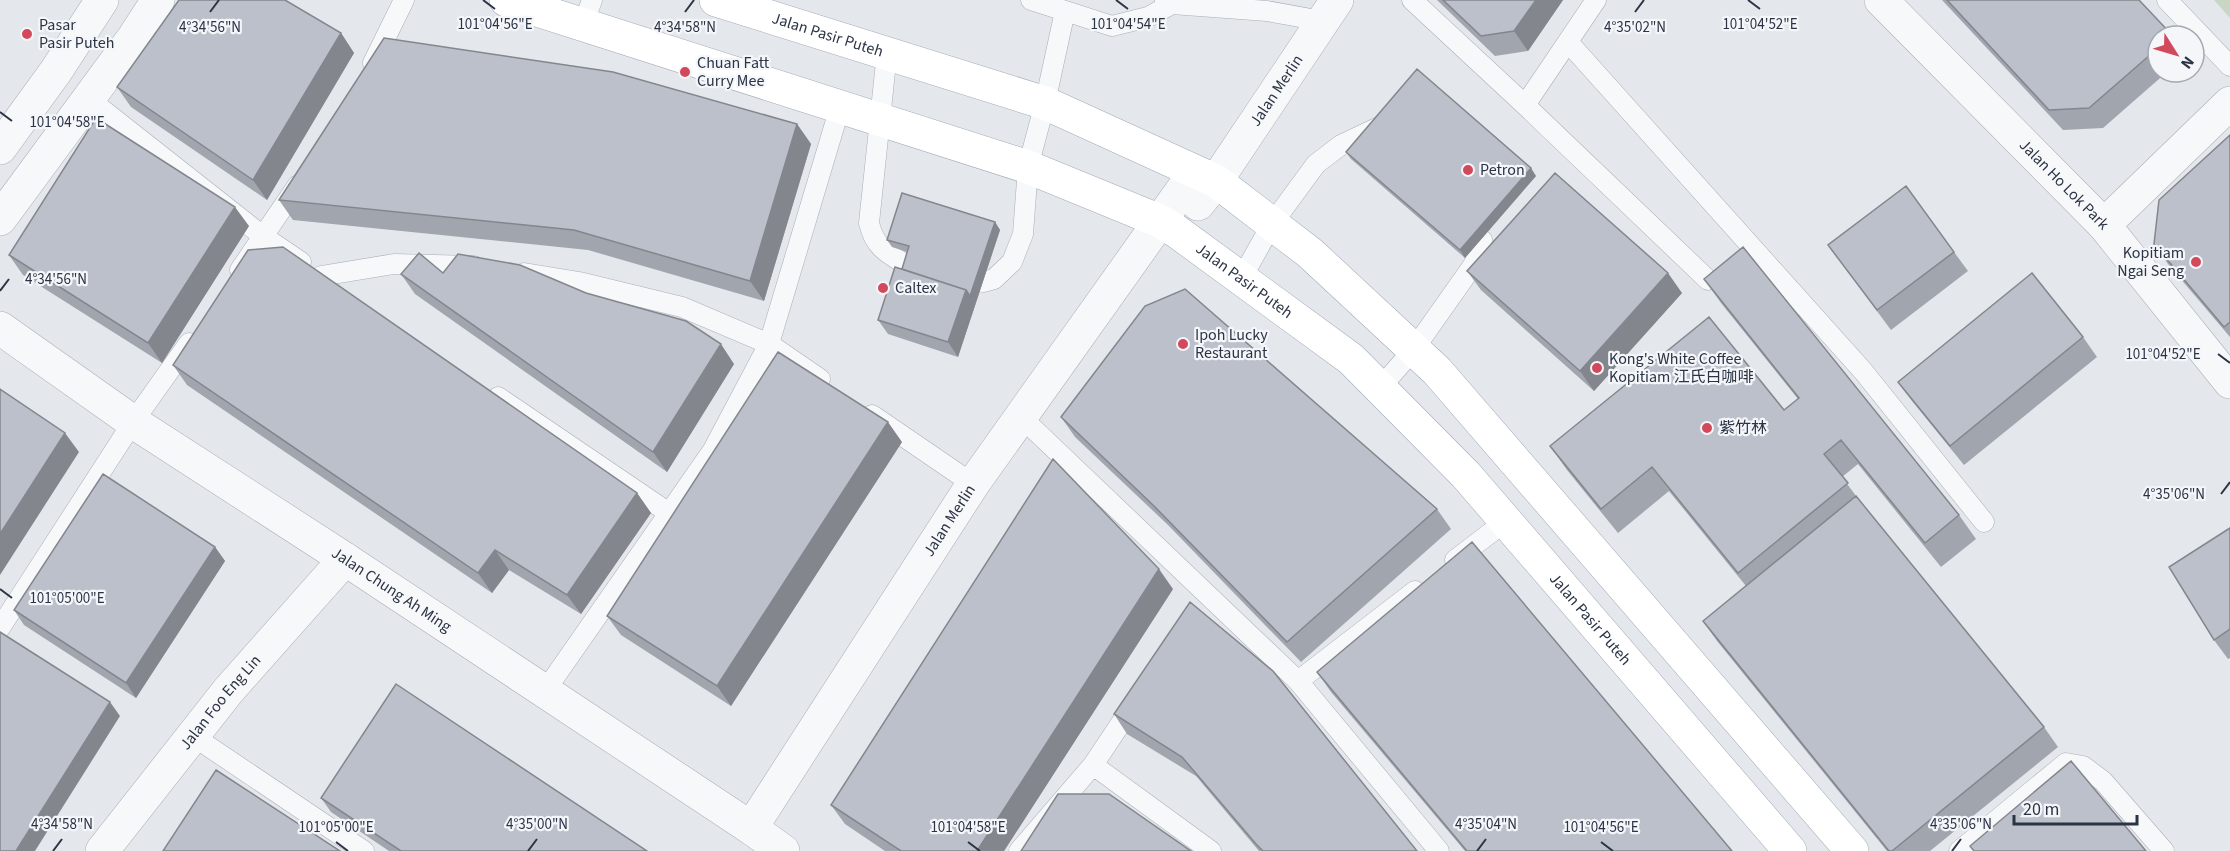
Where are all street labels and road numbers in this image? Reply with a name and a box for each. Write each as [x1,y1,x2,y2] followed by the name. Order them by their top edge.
[769,7,886,63] street label: Jalan Pasir Puteh
[1245,50,1308,131] street label: Jalan Merlin
[2014,134,2114,235] street label: Jalan Ho Lok Park
[1191,238,1297,324] street label: Jalan Pasir Puteh
[918,480,981,561] street label: Jalan Merlin
[327,542,456,637] street label: Jalan Chung Ah Ming
[1544,568,1636,670] street label: Jalan Pasir Puteh
[175,650,266,755] street label: Jalan Foo Eng Lin

